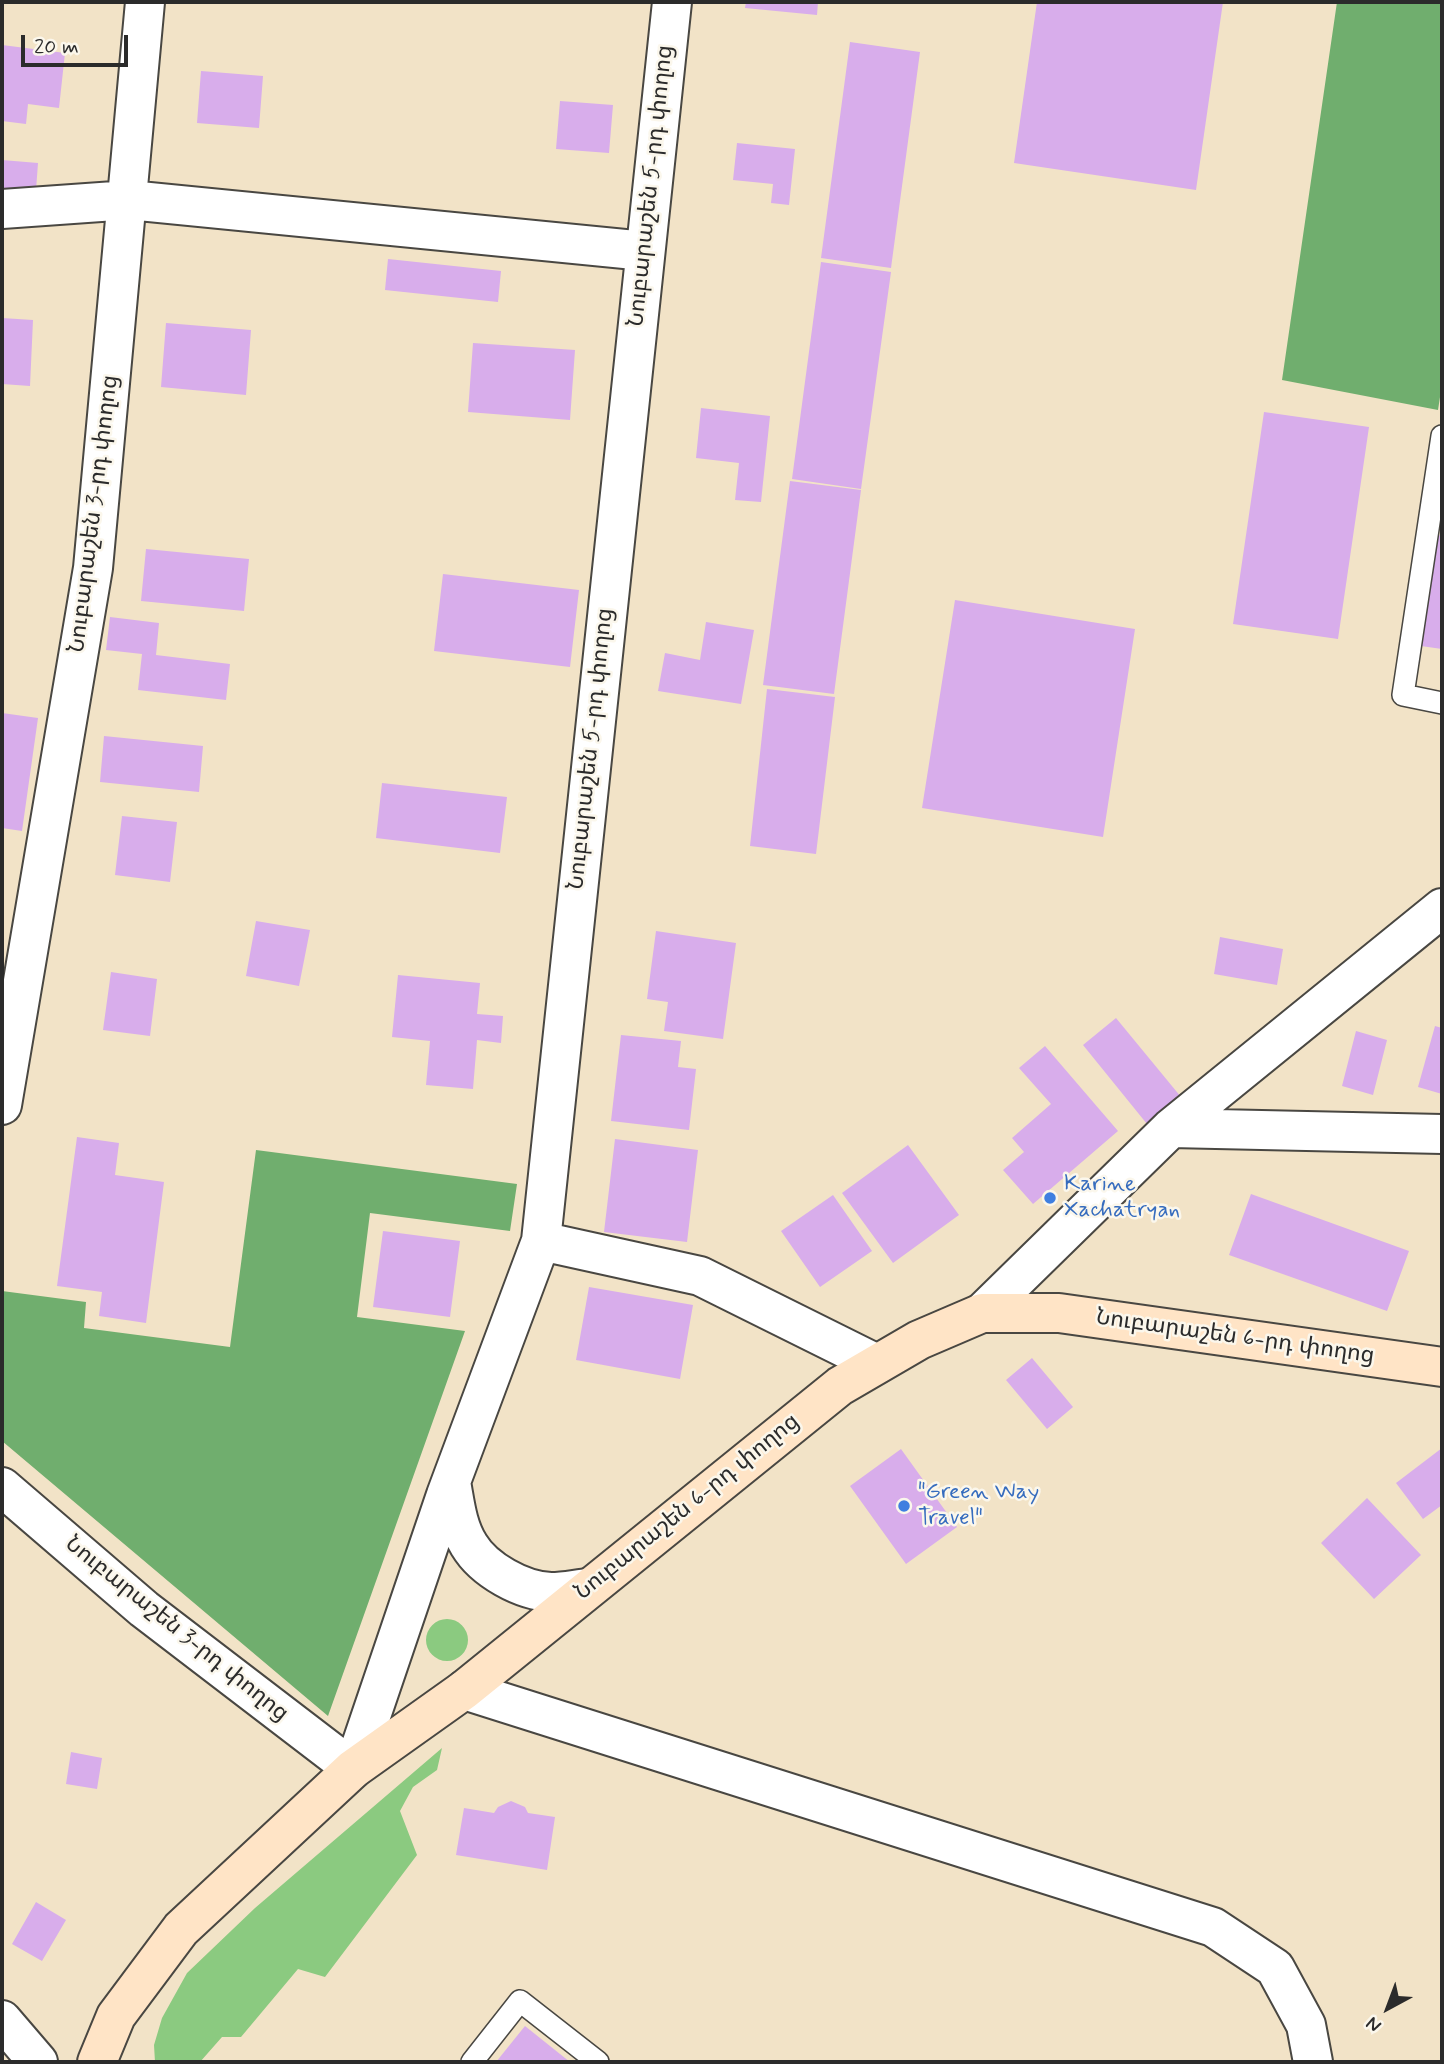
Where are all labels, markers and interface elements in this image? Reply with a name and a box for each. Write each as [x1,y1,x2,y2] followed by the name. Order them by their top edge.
[24,21,131,65] scale bar
[34,33,79,61] text: 20 m
[623,44,681,328] street label: Նուբարաշեն 5-րդ փողոց
[64,374,126,654] street label: Նուբարաշեն 3-րդ փողոց
[563,607,621,891] street label: Նուբարաշեն 5-րդ փողոց
[1064,1171,1180,1225] place label: Karine Xachatryan
[1042,1190,1058,1206] marker: Karine Xachatryan
[1094,1305,1376,1371] street label: Նուբարաշեն 6-րդ փողոց
[570,1409,806,1607] street label: Նուբարաշեն 6-րդ փողոց
[918,1479,1039,1533] place label: "Green Way Travel"
[896,1498,912,1514] marker: "Green Way Travel"
[59,1531,293,1729] street label: Նուբարաշեն 3-րդ փողոց
[1353,1973,1423,2043] north arrow
[1361,2011,1387,2038] text: N

